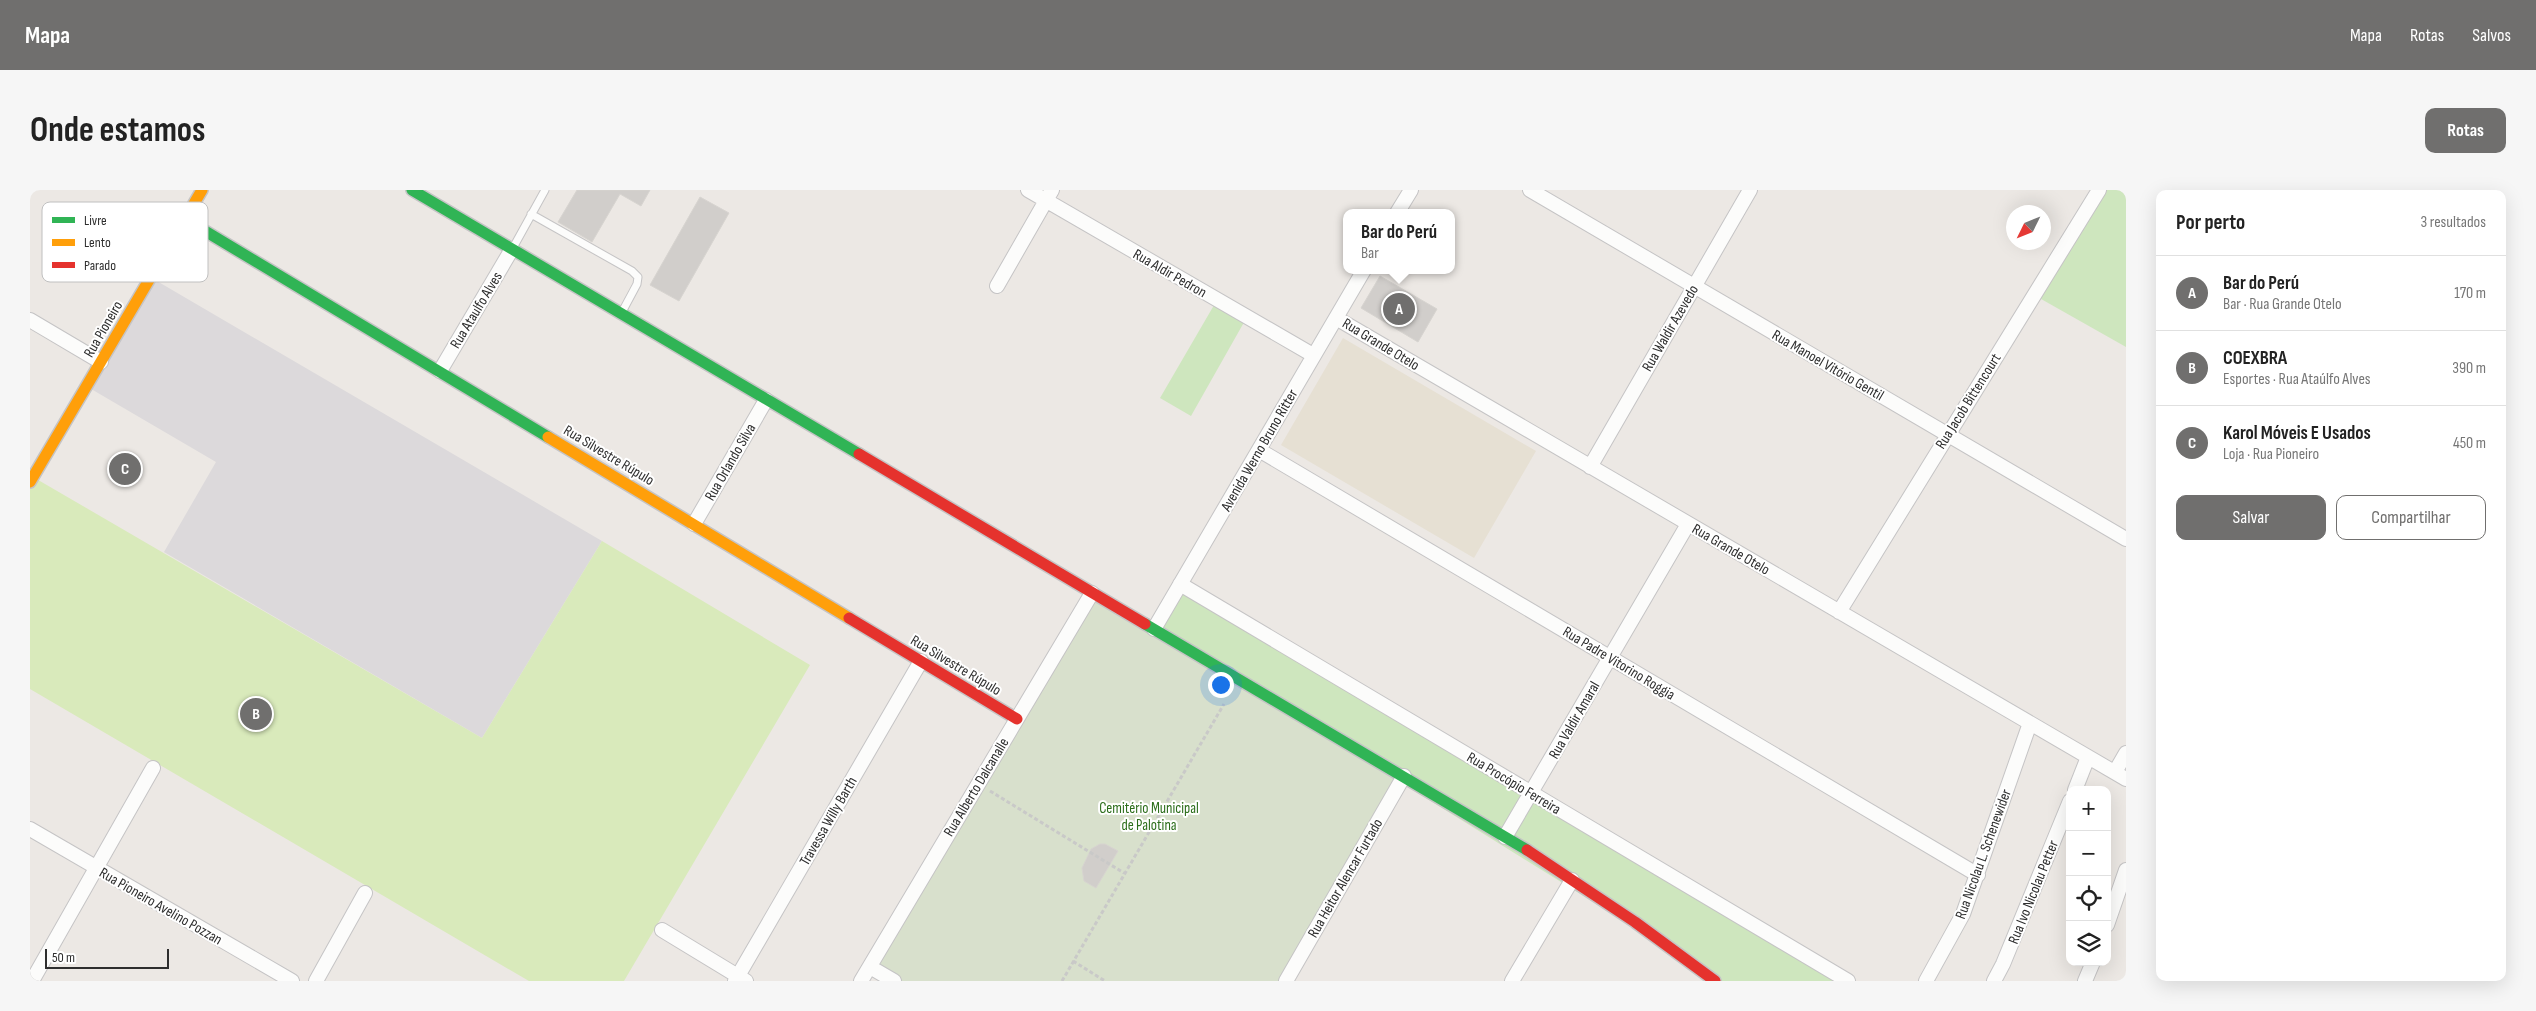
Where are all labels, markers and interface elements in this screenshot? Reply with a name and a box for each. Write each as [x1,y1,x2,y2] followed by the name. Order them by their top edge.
[25,21,70,50] text: Mapa
[2350,25,2382,46] text: Mapa
[2410,25,2444,46] text: Rotas
[2472,25,2511,46] text: Salvos
[2425,108,2506,153] button: Rotas
[30,109,206,152] text: Onde estamos
[42,202,208,282] legend
[2006,205,2051,250] north arrow
[1343,209,1455,274] popup
[2176,210,2245,235] text: Por perto
[84,212,107,229] text: Livre
[2421,213,2486,232] text: 3 resultados
[1361,221,1437,244] text: Bar do Perú
[84,234,111,251] text: Lento
[1361,244,1379,263] text: Bar
[1130,245,1210,302] street label: Rua Aldir Pedron
[84,257,116,274] text: Parado
[446,268,507,352] street label: Rua Ataulfo Alves
[2223,272,2299,295] text: Bar do Perú
[1638,282,1703,375] street label: Rua Waldir Azevedo
[2188,284,2196,303] text: A
[2454,284,2486,303] text: 170 m
[1383,290,1415,328] pin: A
[2223,295,2342,314] text: Bar · Rua Grande Otelo
[80,298,127,361] street label: Rua Pioneiro
[1339,314,1423,375] street label: Rua Grande Otelo
[1768,326,1887,405] street label: Rua Manoel Vitório Gentil
[2223,347,2287,370] text: COEXBRA
[1931,349,2006,453] street label: Rua Jacob Bittencourt
[2188,359,2196,378] text: B
[2452,359,2486,378] text: 390 m
[2223,370,2371,389] text: Esportes · Rua Ataúlfo Alves
[1216,385,1302,516] street label: Avenida Werno Bruno Ritter
[701,420,760,504] street label: Rua Orlando Silva
[560,421,657,490] street label: Rua Silvestre Rúpulo
[2223,422,2371,445] text: Karol Móveis E Usados
[2188,434,2196,453] text: C
[2453,434,2486,453] text: 450 m
[2223,445,2319,464] text: Loja · Rua Pioneiro
[109,450,141,488] pin: C
[2176,495,2326,540] button: Salvar
[2336,495,2486,540] button: Compartilhar
[1688,520,1773,579] street label: Rua Grande Otelo
[1559,622,1679,705] street label: Rua Padre Vitorino Roggia
[907,631,1004,700] street label: Rua Silvestre Rúpulo
[1208,672,1234,698] your location
[1545,678,1604,763] street label: Rua Valdir Amaral
[240,695,272,733] pin: B
[939,734,1013,840] street label: Rua Alberto Dalcanalle
[1463,748,1564,819] street label: Rua Procópio Ferreira
[795,773,862,869] street label: Travessa Willy Barth
[1951,786,2016,922] street label: Rua Nicolau L. Schenewider
[2066,786,2111,966] map controls
[2066,786,2111,831] button: +
[1099,799,1199,835] park label: Cemitério Municipal de Palotina
[1304,815,1387,941] street label: Rua Heitor Alencar Furtado
[2066,831,2111,876] button: −
[2004,837,2063,947] street label: Rua Ivo Nicolau Petter
[96,863,226,949] street label: Rua Pioneiro Avelino Pozzan
[2066,876,2111,921] button: locate
[2066,921,2111,966] button: layers
[45,946,169,969] scale bar
[52,949,75,966] text: 50 m

